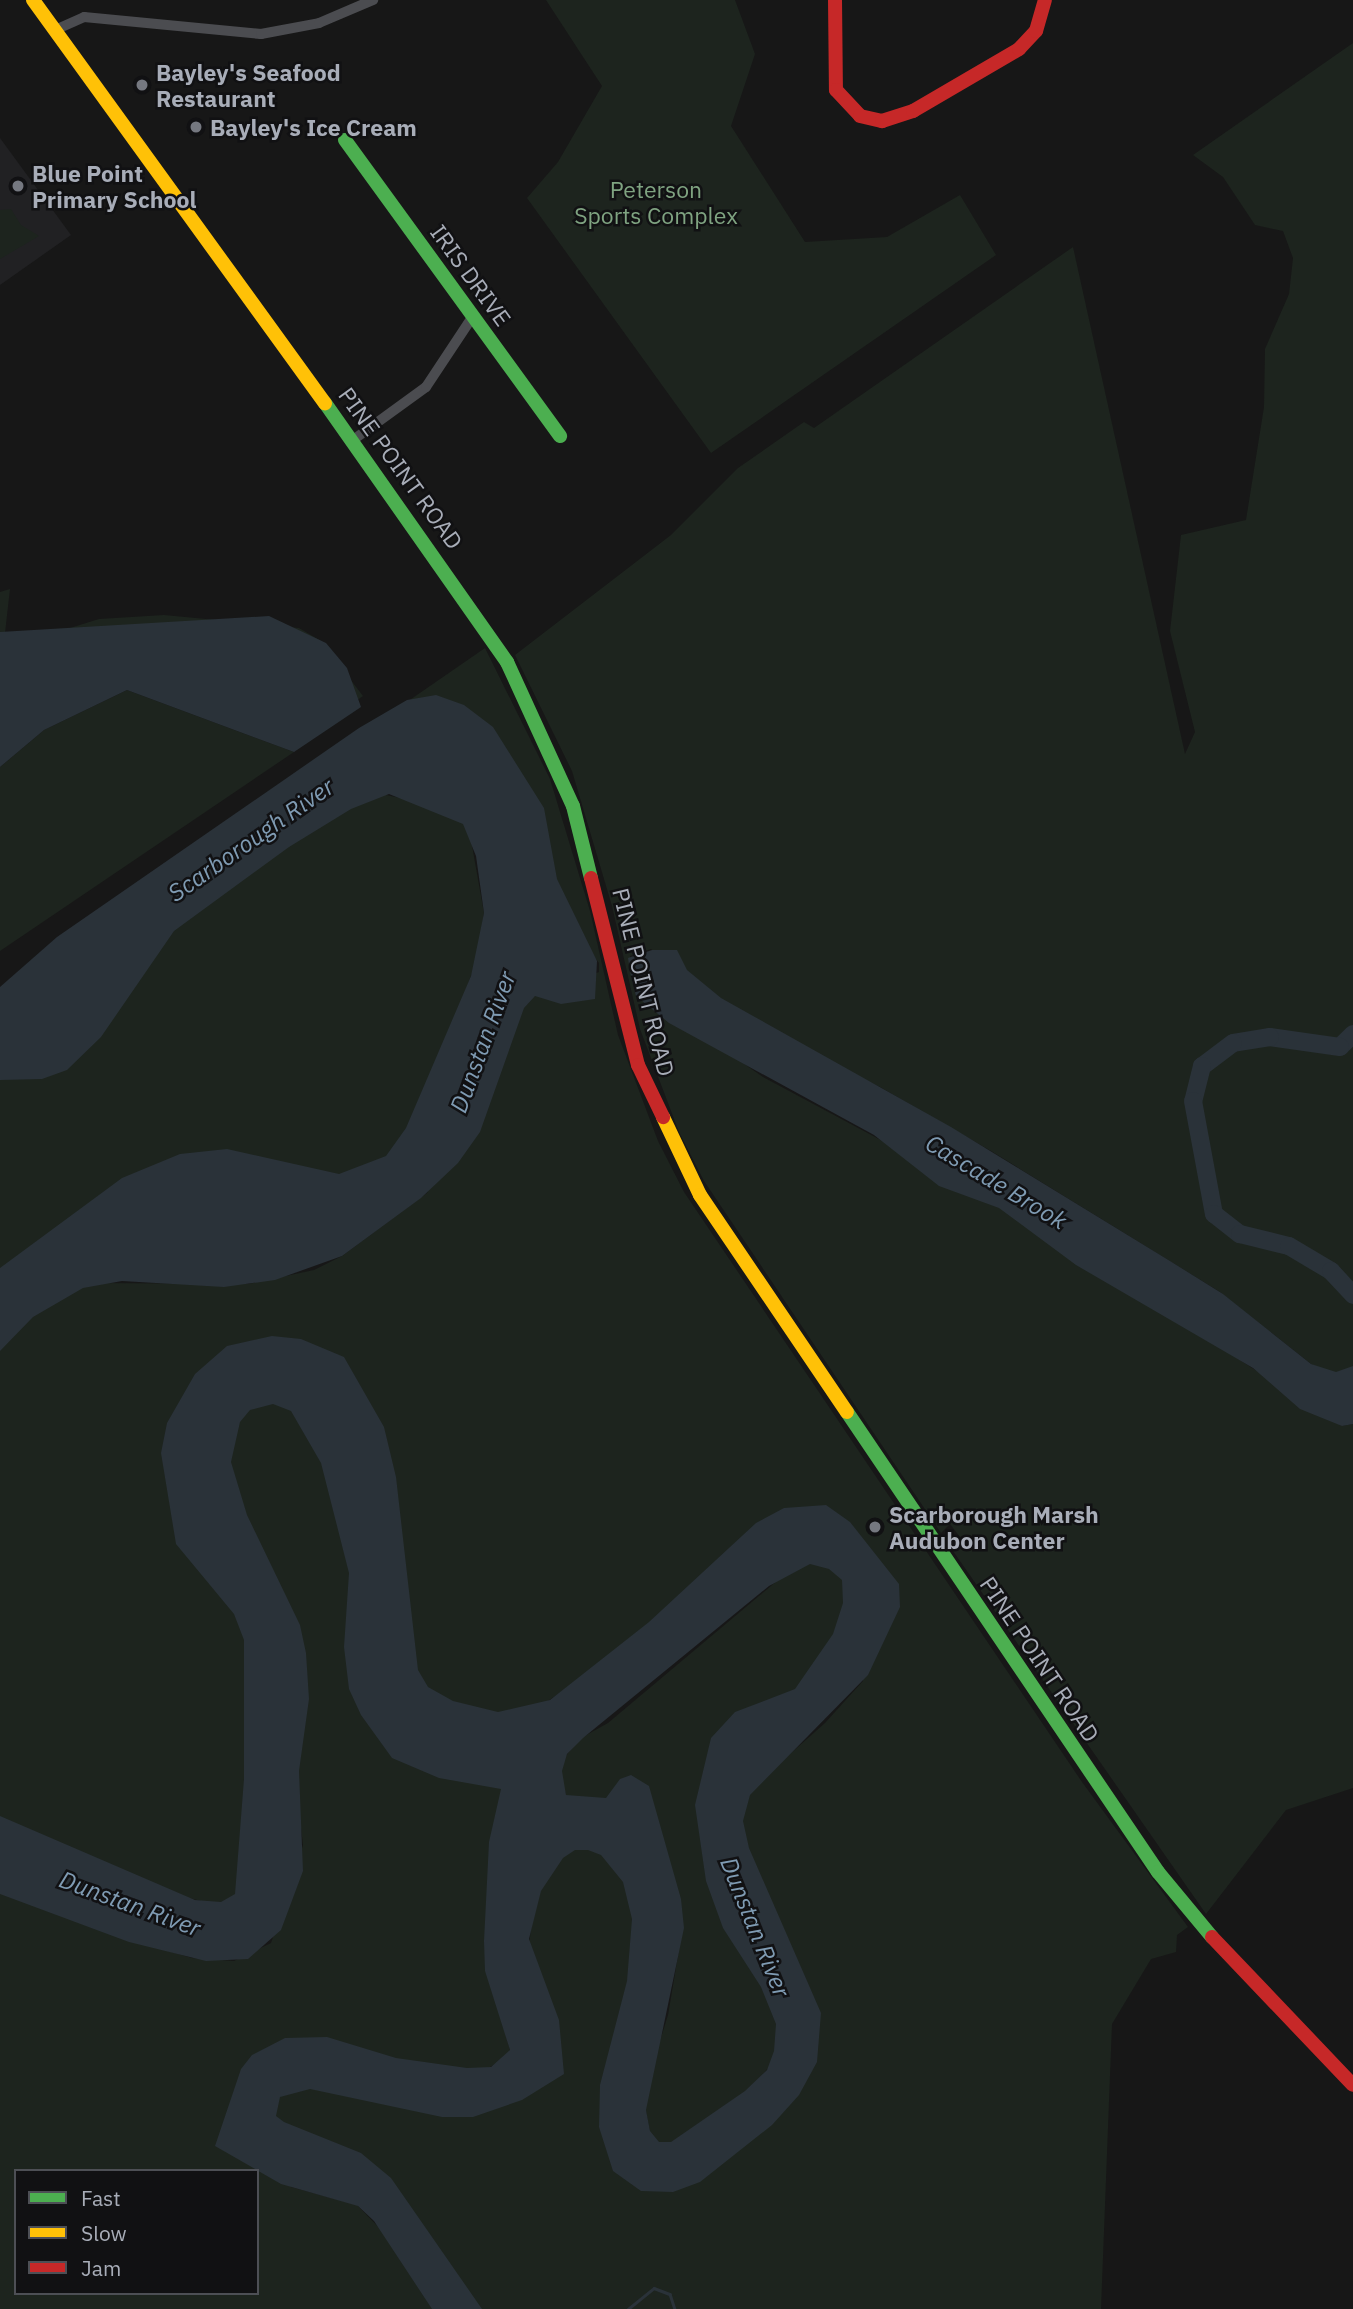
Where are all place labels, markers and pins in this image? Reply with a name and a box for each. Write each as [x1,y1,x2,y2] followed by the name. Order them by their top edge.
[156,58,341,112] place label: Bayley's Seafood Restaurant
[134,77,150,93] marker: Bayley's Seafood Restaurant
[210,113,417,141] place label: Bayley's Ice Cream
[188,119,204,135] marker: Bayley's Ice Cream
[32,159,196,213] place label: Blue Point Primary School
[10,178,26,194] marker: Blue Point Primary School
[889,1500,1099,1554] place label: Scarborough Marsh Audubon Center
[867,1519,883,1535] marker: Scarborough Marsh Audubon Center

